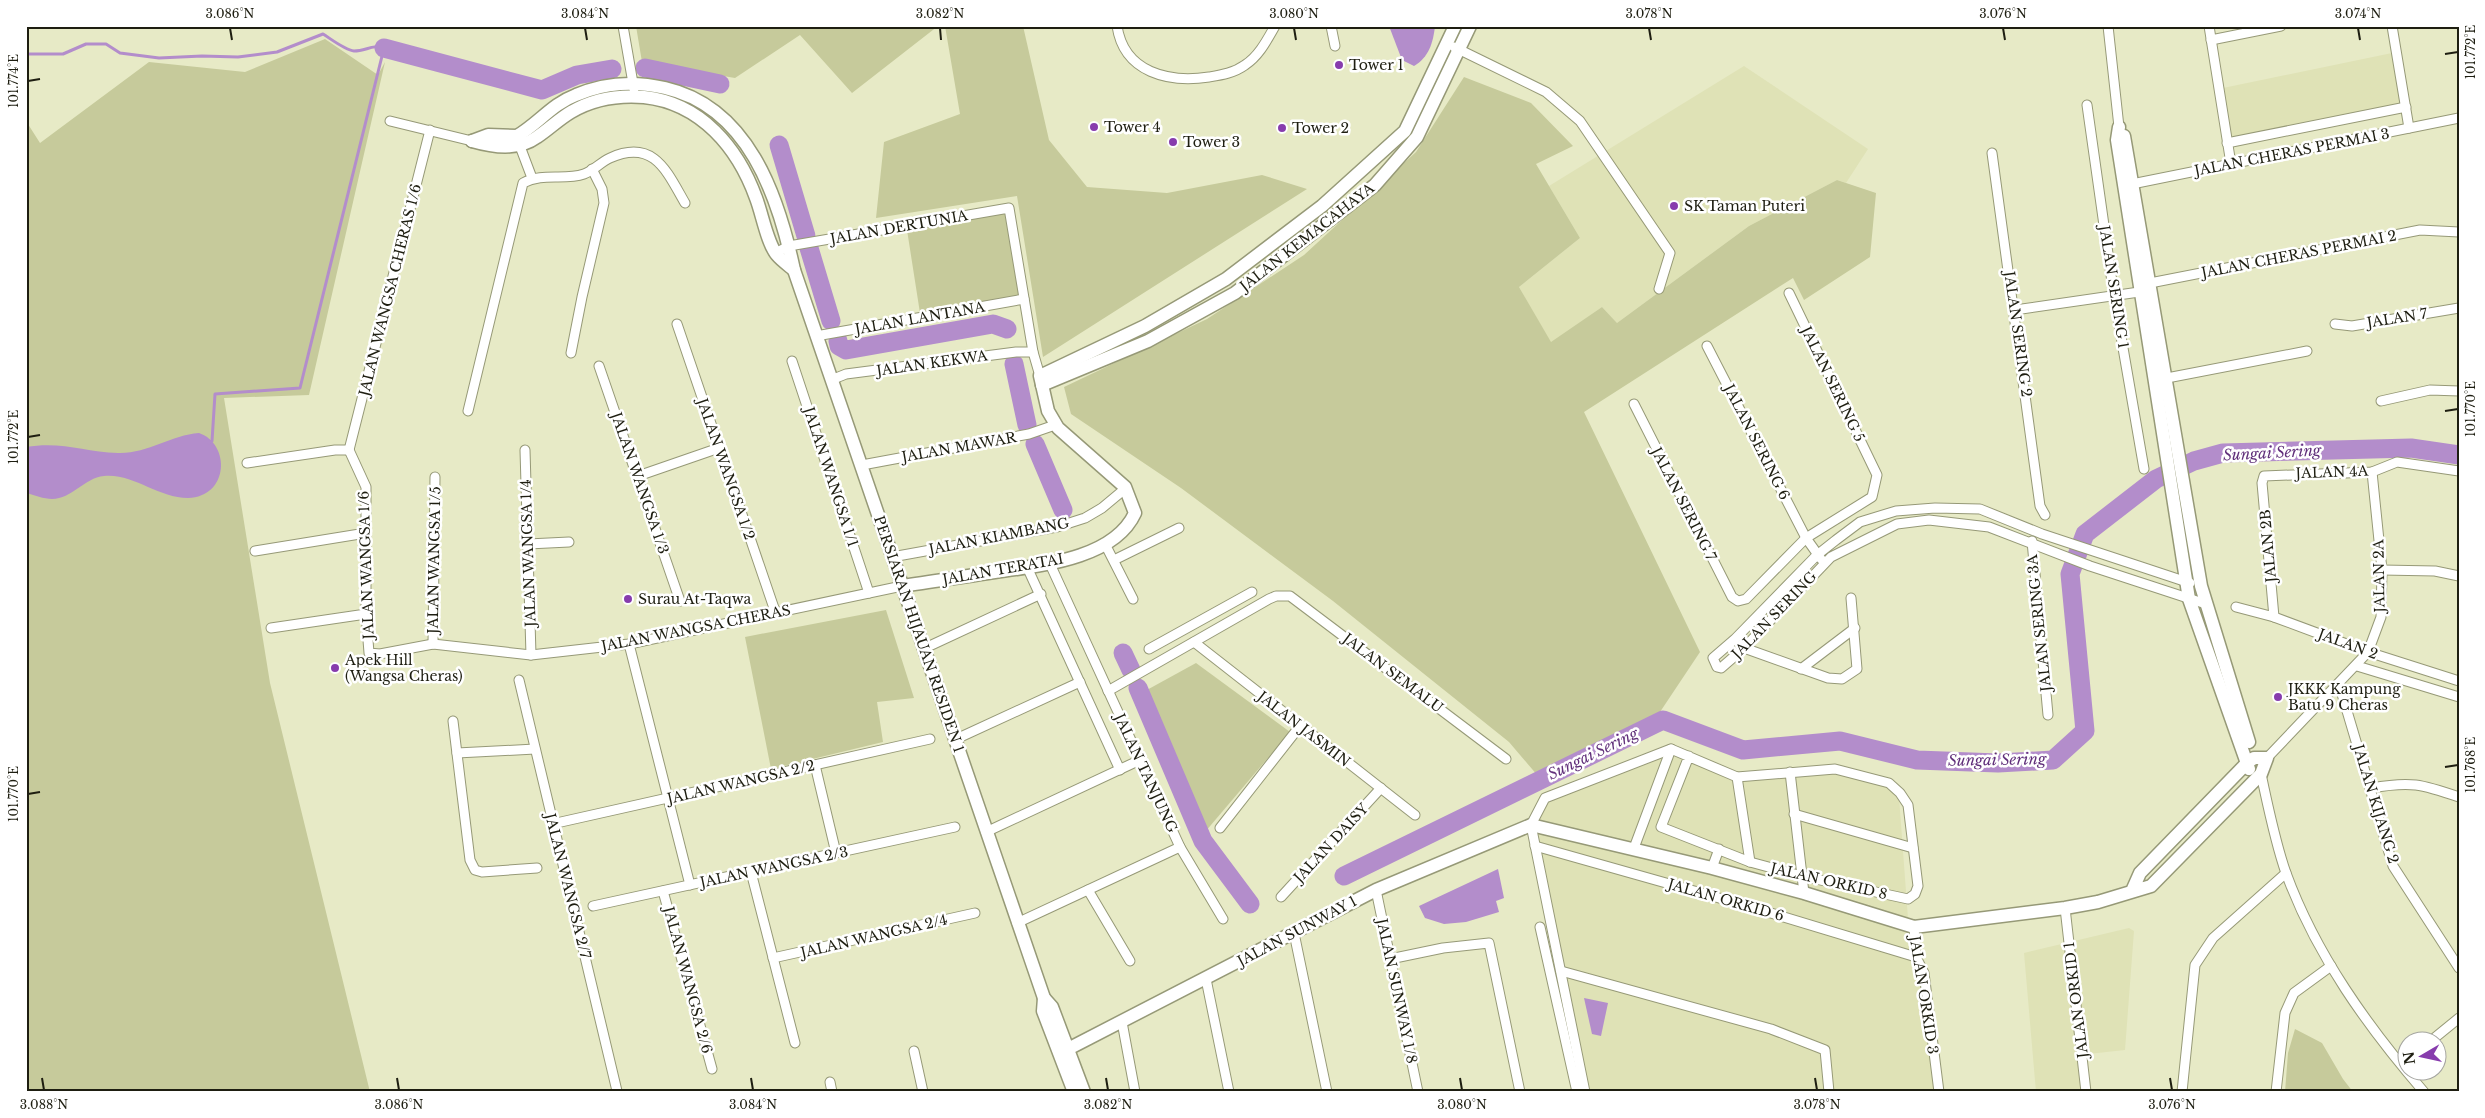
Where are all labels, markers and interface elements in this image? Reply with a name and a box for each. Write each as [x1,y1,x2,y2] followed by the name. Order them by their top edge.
[206,6,255,21] text: 3.086°N
[561,6,609,21] text: 3.084°N
[916,6,964,21] text: 3.082°N
[1269,6,1319,21] text: 3.080°N
[1625,6,1673,21] text: 3.078°N
[1979,6,2027,21] text: 3.076°N
[2335,6,2381,21] text: 3.074°N
[2463,24,2478,79] text: 101.772°E
[6,54,21,108] text: 101.774°E
[1349,56,1404,74] place label: Tower 1
[1333,59,1345,71] marker: Tower 1
[1104,118,1161,136] place label: Tower 4
[1292,119,1349,137] place label: Tower 2
[1088,121,1100,133] marker: Tower 4
[1276,122,1288,134] marker: Tower 2
[2191,124,2391,180] street label: JALAN CHERAS PERMAI 3
[1183,133,1240,151] place label: Tower 3
[1167,136,1179,148] marker: Tower 3
[1235,179,1378,296] street label: JALAN KEMACAHAYA
[354,182,425,400] street label: JALAN WANGSA CHERAS 1/6
[1684,197,1805,215] place label: SK Taman Puteri
[1668,200,1680,212] marker: SK Taman Puteri
[827,206,969,248] street label: JALAN DERTUNIA
[2095,222,2133,350] street label: JALAN SERING 1
[2198,226,2398,282] street label: JALAN CHERAS PERMAI 2
[2000,268,2036,398] street label: JALAN SERING 2
[852,298,987,339] street label: JALAN LANTANA
[2364,304,2429,332] street label: JALAN 7
[1796,322,1869,445] street label: JALAN SERING 5
[873,346,989,380] street label: JALAN KEKWA
[1719,379,1794,503] street label: JALAN SERING 6
[2463,381,2478,437] text: 101.770°E
[693,394,759,542] street label: JALAN WANGSA 1/2
[799,403,862,549] street label: JALAN WANGSA 1/1
[607,408,673,556] street label: JALAN WANGSA 1/3
[6,409,21,464] text: 101.772°E
[898,428,1019,466] street label: JALAN MAWAR
[2222,440,2322,465] water label: Sungai Sering
[1647,442,1721,565] street label: JALAN SERING 7
[2293,462,2369,482] street label: JALAN 4A
[516,479,540,629] street label: JALAN WANGSA 1/4
[424,486,444,636] street label: JALAN WANGSA 1/5
[354,490,378,642] street label: JALAN WANGSA 1/6
[2256,509,2280,585] street label: JALAN 2B
[870,513,968,755] street label: PERSIARAN HIJAUAN RESIDEN 1
[925,514,1071,559] street label: JALAN KIAMBANG
[2369,539,2389,615] street label: JALAN 2A
[939,549,1065,589] street label: JALAN TERATAI
[2023,553,2055,694] street label: JALAN SERING 3A
[1726,568,1820,664] street label: JALAN SERING
[638,590,752,608] place label: Surau At-Taqwa
[622,593,634,605] marker: Surau At-Taqwa
[598,601,792,656] street label: JALAN WANGSA CHERAS
[2314,624,2380,663] street label: JALAN 2
[1338,628,1447,717] street label: JALAN SEMALU
[344,651,463,685] place label: Apek Hill (Wangsa Cheras)
[329,662,341,674] marker: Apek Hill (Wangsa Cheras)
[2286,680,2401,714] place label: JKKK Kampung Batu 9 Cheras
[1252,686,1354,771] street label: JALAN JASMIN
[2272,691,2284,703] marker: JKKK Kampung Batu 9 Cheras
[1110,709,1181,835] street label: JALAN TANJUNG
[1545,723,1642,784] water label: Sungai Sering
[2463,737,2478,793] text: 101.768°E
[2349,740,2403,866] street label: JALAN KIJANG 2
[1948,749,2047,770] water label: Sungai Sering
[663,756,817,808] street label: JALAN WANGSA 2/2
[6,766,21,822] text: 101.770°E
[1288,799,1373,888] street label: JALAN DAISY
[541,809,595,962] street label: JALAN WANGSA 2/7
[696,843,850,892] street label: JALAN WANGSA 2/3
[1767,858,1889,903] street label: JALAN ORKID 8
[1664,874,1786,925] street label: JALAN ORKID 6
[1232,892,1360,971] street label: JALAN SUNWAY 1
[659,903,716,1055] street label: JALAN WANGSA 2/6
[797,910,949,962] street label: JALAN WANGSA 2/4
[1372,915,1421,1065] street label: JALAN SUNWAY 1/8
[1905,933,1942,1055] street label: JALAN ORKID 3
[2060,941,2092,1061] street label: JALAN ORKID 1
[2398,1030,2448,1080] north arrow
[2399,1050,2419,1066] text: N
[20,1097,68,1112] text: 3.088°N
[375,1097,424,1112] text: 3.086°N
[729,1097,777,1112] text: 3.084°N
[1084,1097,1132,1112] text: 3.082°N
[1437,1097,1487,1112] text: 3.080°N
[1793,1097,1841,1112] text: 3.078°N
[2148,1097,2196,1112] text: 3.076°N

